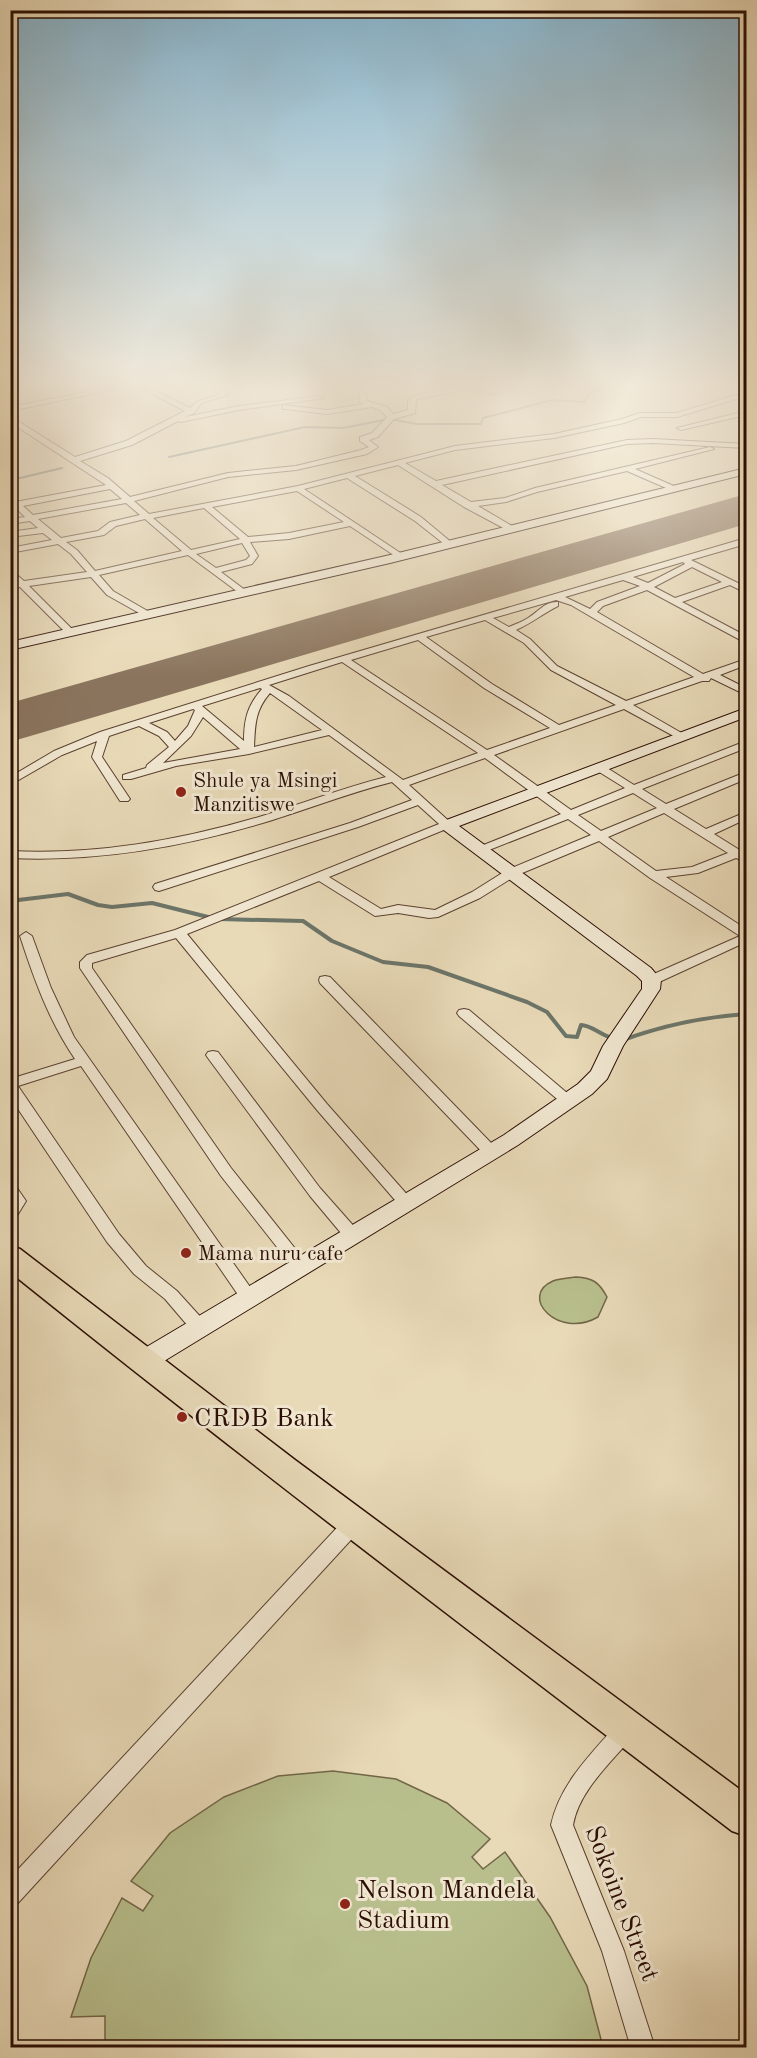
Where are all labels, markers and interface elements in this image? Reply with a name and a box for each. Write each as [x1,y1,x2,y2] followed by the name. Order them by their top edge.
[193,771,337,816] place label: Shule ya Msingi Manzitiswe
[174,785,188,799] marker: Shule ya Msingi Manzitiswe
[198,1244,343,1265] place label: Mama nuru cafe
[179,1246,193,1260] marker: Mama nuru cafe
[194,1406,334,1432] place label: CRDB Bank
[175,1410,189,1424] marker: CRDB Bank
[579,1822,663,1985] street label: Sokoine Street
[357,1878,536,1934] place label: Nelson Mandela Stadium
[338,1897,352,1911] marker: Nelson Mandela Stadium

